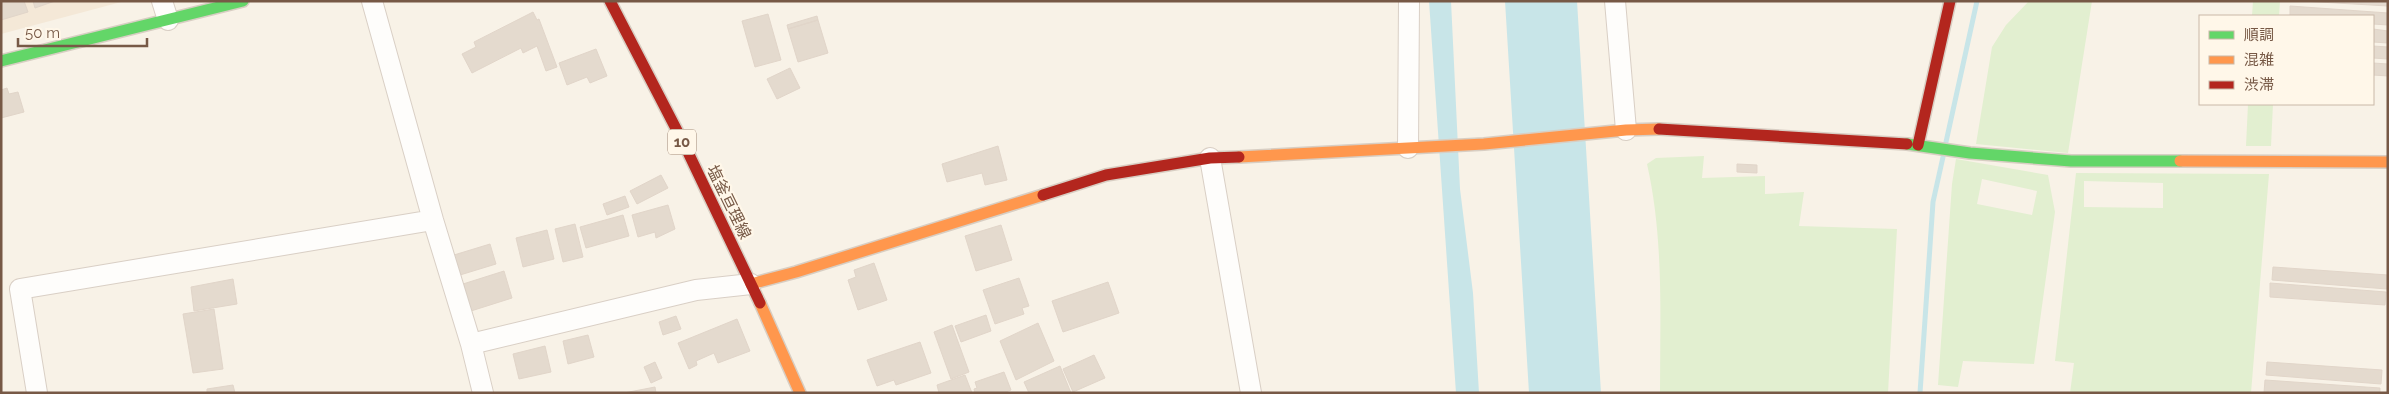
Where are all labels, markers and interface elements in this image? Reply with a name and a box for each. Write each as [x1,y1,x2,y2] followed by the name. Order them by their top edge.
[18,15,146,47] scale bar
[2199,15,2374,105] legend
[25,24,60,42] text: 50 m
[2244,26,2274,44] text: 順調
[2244,51,2274,69] text: 混雑
[2244,76,2274,94] text: 渋滞
[668,130,696,154] road number: 10
[703,162,755,242] street label: 塩釜亘理線

